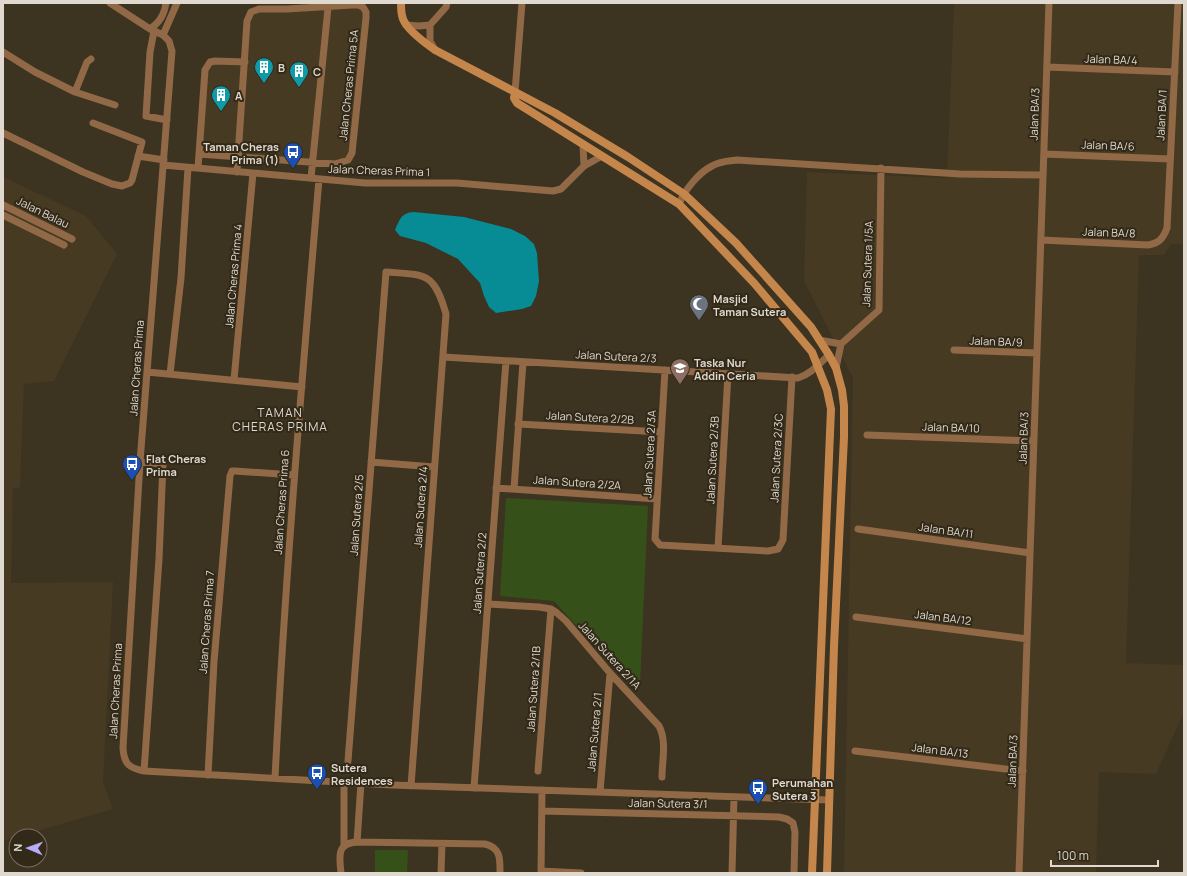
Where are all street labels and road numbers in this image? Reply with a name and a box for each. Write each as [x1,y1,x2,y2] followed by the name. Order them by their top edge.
[335,29,361,141] street label: Jalan Cheras Prima 5A
[1084,51,1138,67] street label: Jalan BA/4
[1026,87,1042,141] street label: Jalan BA/3
[1152,89,1170,141] street label: Jalan BA/1
[1081,137,1135,153] street label: Jalan BA/6
[328,161,430,179] street label: Jalan Cheras Prima 1
[14,193,72,231] street label: Jalan Balau
[858,220,876,307] street label: Jalan Sutera 1/5A
[221,223,245,329] street label: Jalan Cheras Prima 4
[1082,224,1136,240] street label: Jalan BA/8
[125,320,147,416] street label: Jalan Cheras Prima
[969,333,1023,349] street label: Jalan BA/9
[575,346,657,366] street label: Jalan Sutera 2/3
[546,407,635,427] street label: Jalan Sutera 2/2B
[639,410,659,498] street label: Jalan Sutera 2/3A
[1015,411,1031,465] street label: Jalan BA/3
[766,413,786,503] street label: Jalan Sutera 2/3C
[702,415,722,504] street label: Jalan Sutera 2/3B
[922,418,980,436] street label: Jalan BA/10
[270,449,292,555] street label: Jalan Cheras Prima 6
[410,466,430,548] street label: Jalan Sutera 2/4
[532,471,622,493] street label: Jalan Sutera 2/2A
[346,474,366,556] street label: Jalan Sutera 2/5
[918,519,974,541] street label: Jalan BA/11
[469,532,489,614] street label: Jalan Sutera 2/2
[195,570,217,674] street label: Jalan Cheras Prima 7
[914,606,972,628] street label: Jalan BA/12
[576,618,644,692] street label: Jalan Sutera 2/1A
[105,643,125,739] street label: Jalan Cheras Prima
[523,645,544,733] street label: Jalan Sutera 2/1B
[583,692,605,772] street label: Jalan Sutera 2/1
[1004,734,1020,788] street label: Jalan BA/3
[911,739,969,761] street label: Jalan BA/13
[628,795,708,811] street label: Jalan Sutera 3/1

